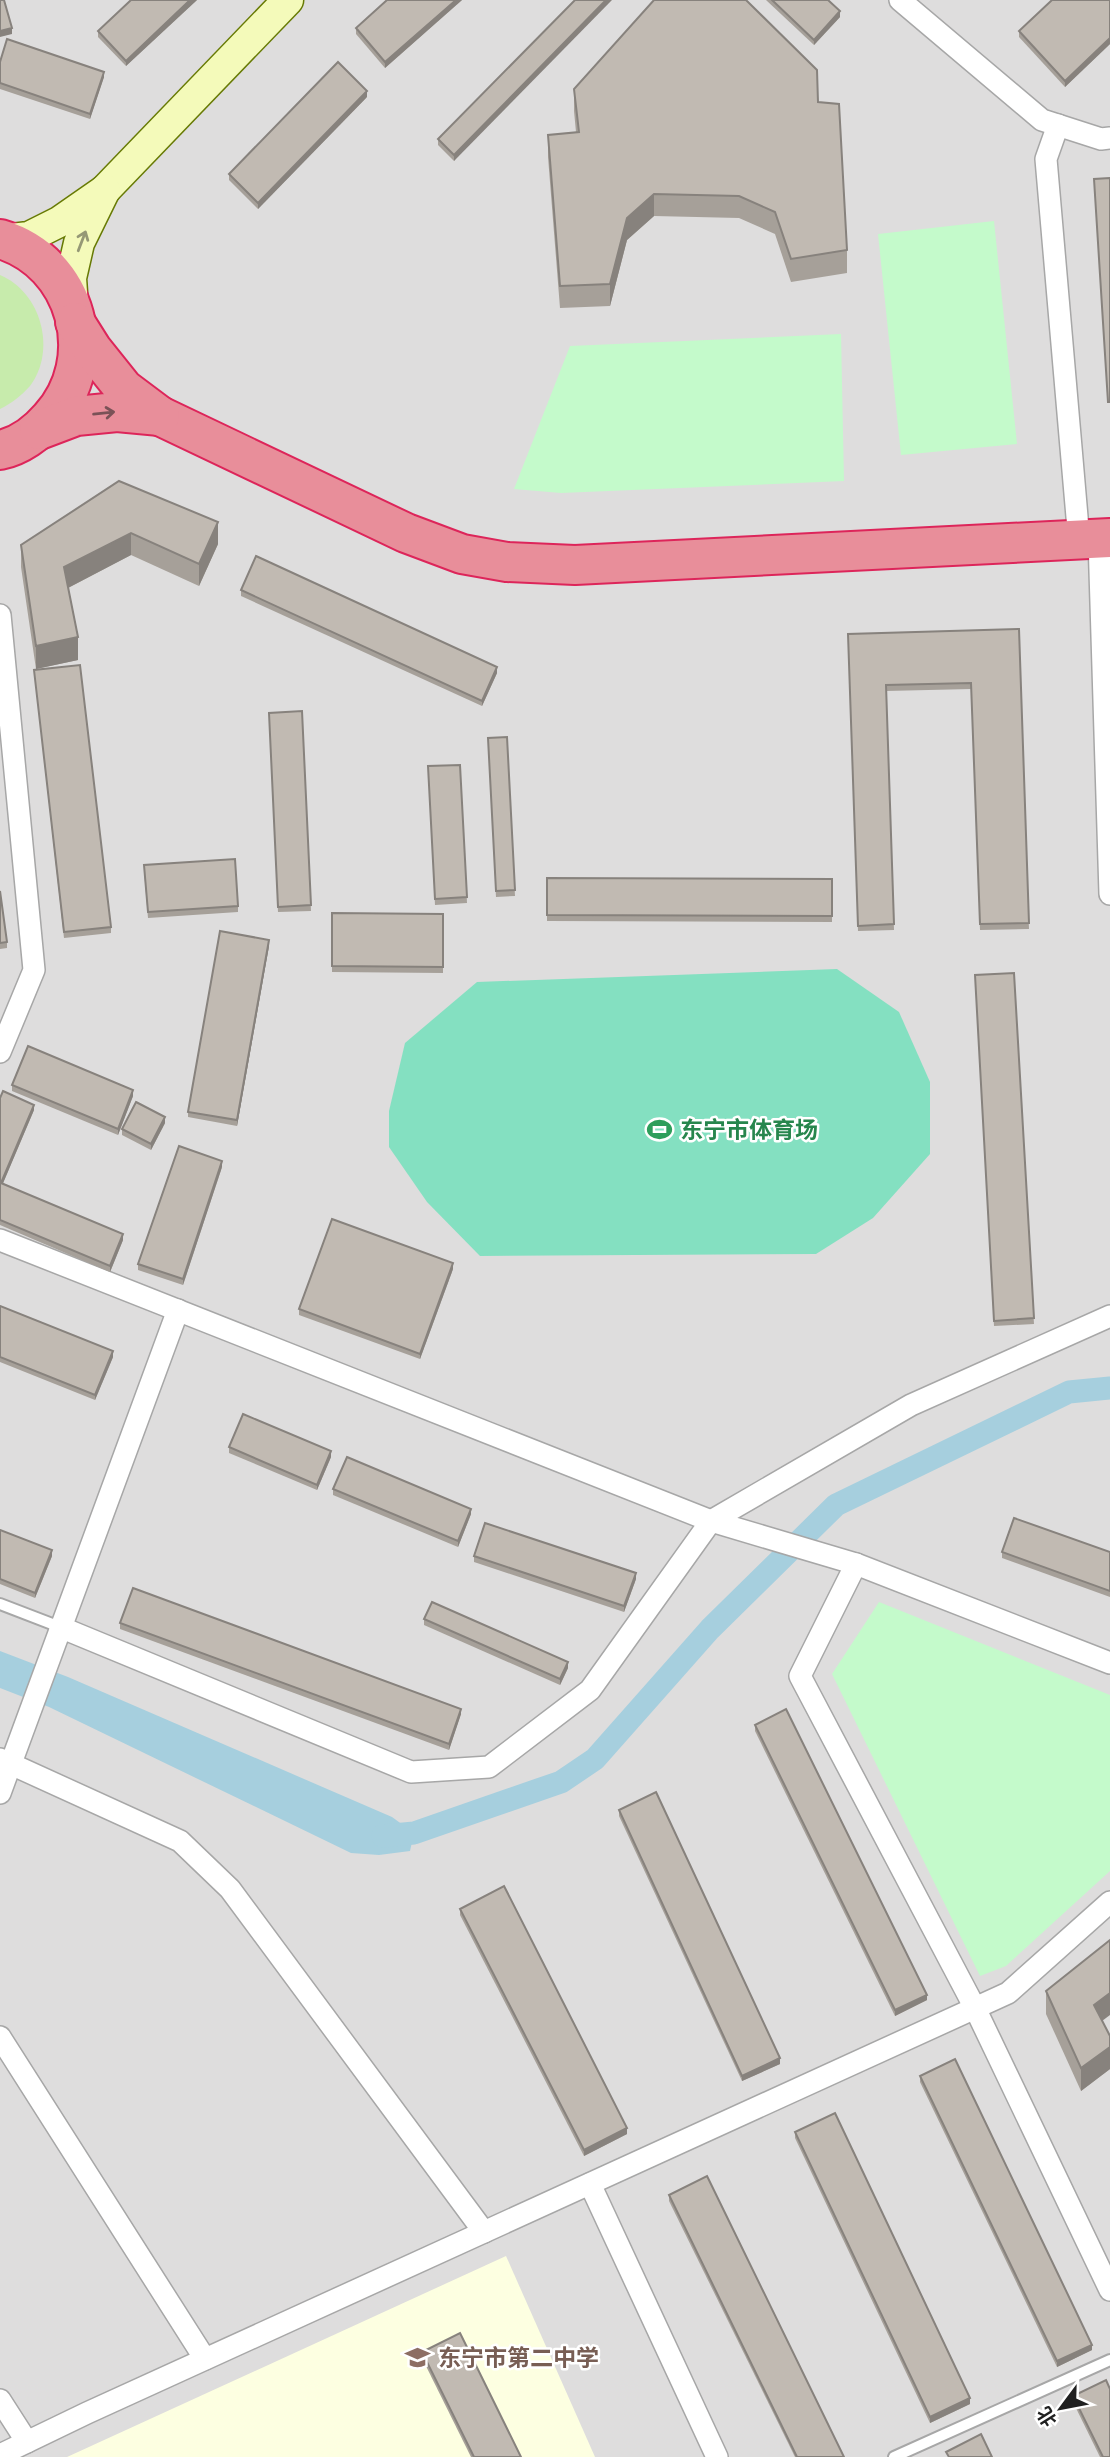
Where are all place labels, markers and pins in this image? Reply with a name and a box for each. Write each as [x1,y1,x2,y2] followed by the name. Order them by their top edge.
[646,1115,674,1143] sports icon: 东宁市体育场
[680,1115,818,1143] place label: 东宁市体育场
[404,2343,432,2371] school or university icon: 东宁市第二中学
[438,2343,599,2371] place label: 东宁市第二中学

